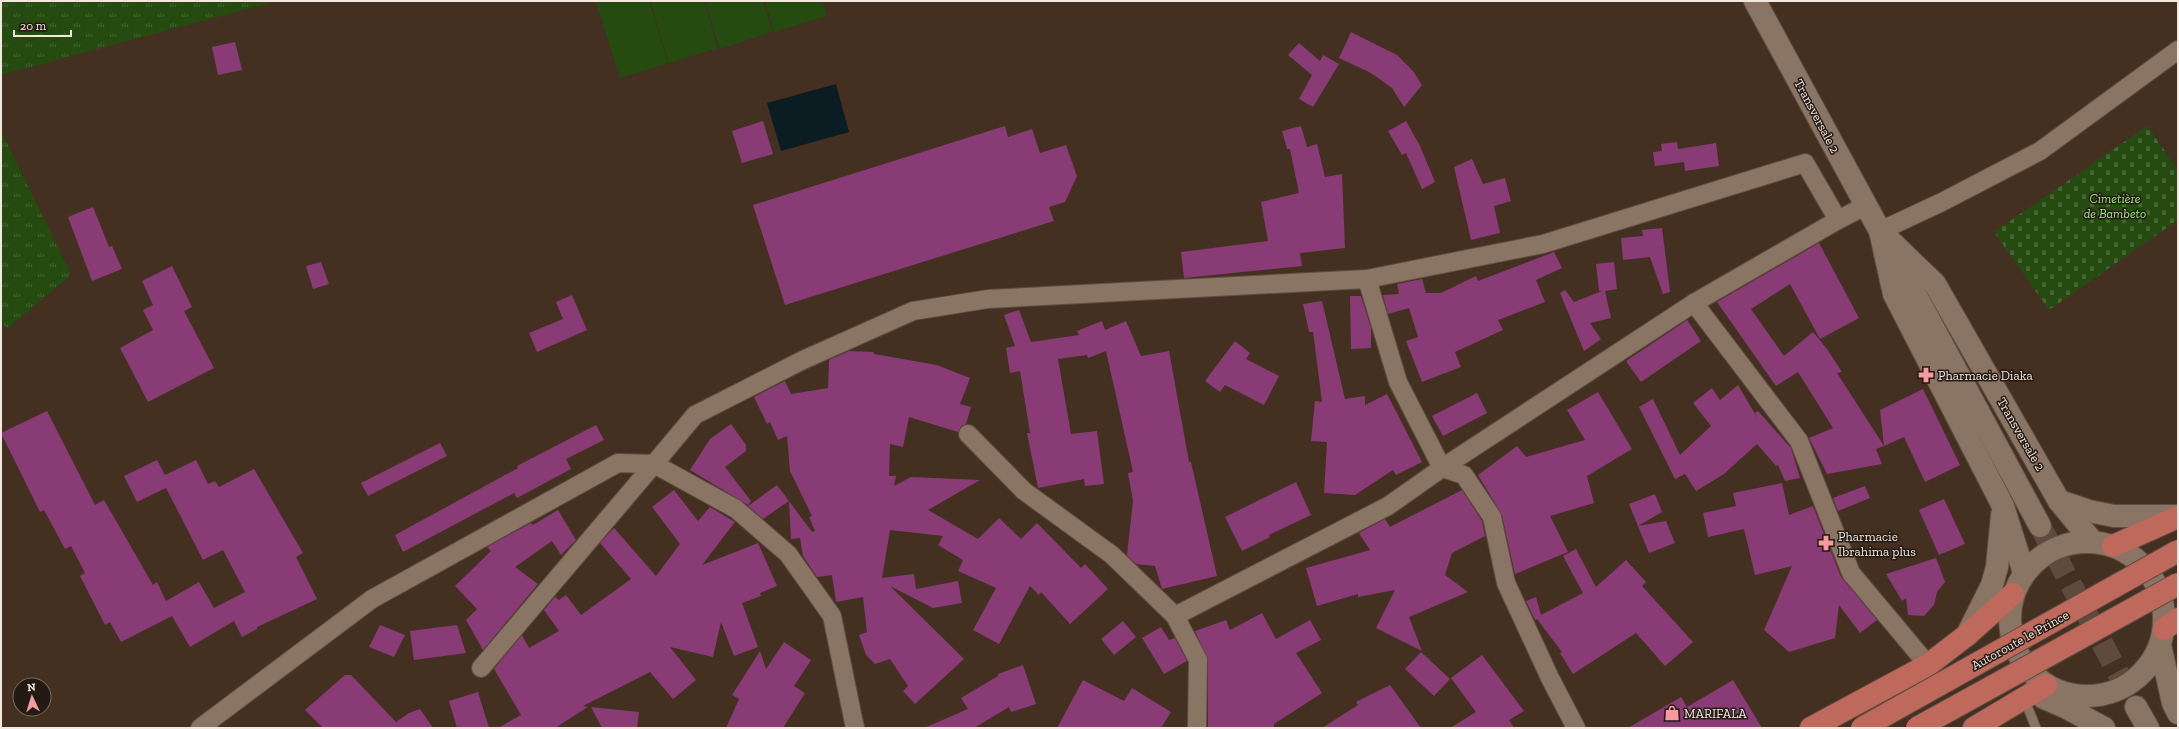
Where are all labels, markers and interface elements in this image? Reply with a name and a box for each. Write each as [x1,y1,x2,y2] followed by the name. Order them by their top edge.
[14,12,71,38] scale bar
[20,19,47,33] text: 20 m
[1791,76,1843,156] street label: Transversale 2
[2084,191,2146,221] park label: Cimetière de Bambeto
[1917,366,1935,384] pharmacy icon: Pharmacie Diaka
[1938,368,2034,383] place label: Pharmacie Diaka
[1994,395,2048,473] street label: Transversale 2
[1838,529,1916,559] place label: Pharmacie Ibrahima plus
[1817,534,1835,552] pharmacy icon: Pharmacie Ibrahima plus
[1969,607,2071,673] street label: Autoroute le Prince
[12,677,52,717] north arrow
[27,681,37,694] text: N
[1663,704,1681,722] shop icon: MARIFALA
[1684,706,1747,721] place label: MARIFALA

